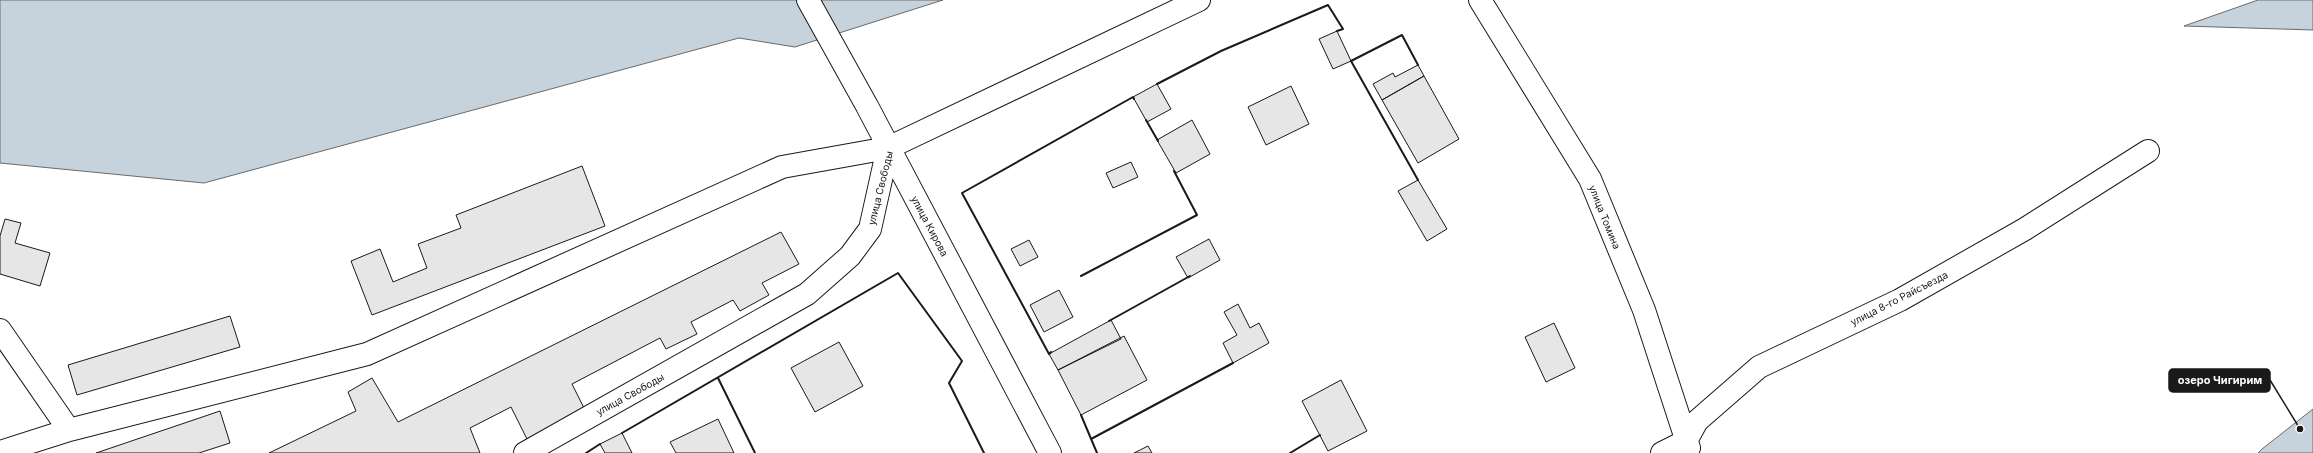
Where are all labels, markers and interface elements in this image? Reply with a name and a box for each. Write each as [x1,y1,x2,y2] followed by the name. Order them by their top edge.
[865,150,895,226] street label: улица Свободы
[1587,183,1623,251] street label: улица Томина
[909,193,951,259] street label: улица Кирова
[1848,268,1950,328] street label: улица 8-го Райсъезда
[2169,369,2270,392] callout: озеро Чигирим
[594,370,666,418] street label: улица Свободы
[2178,373,2262,387] text: озеро Чигирим

